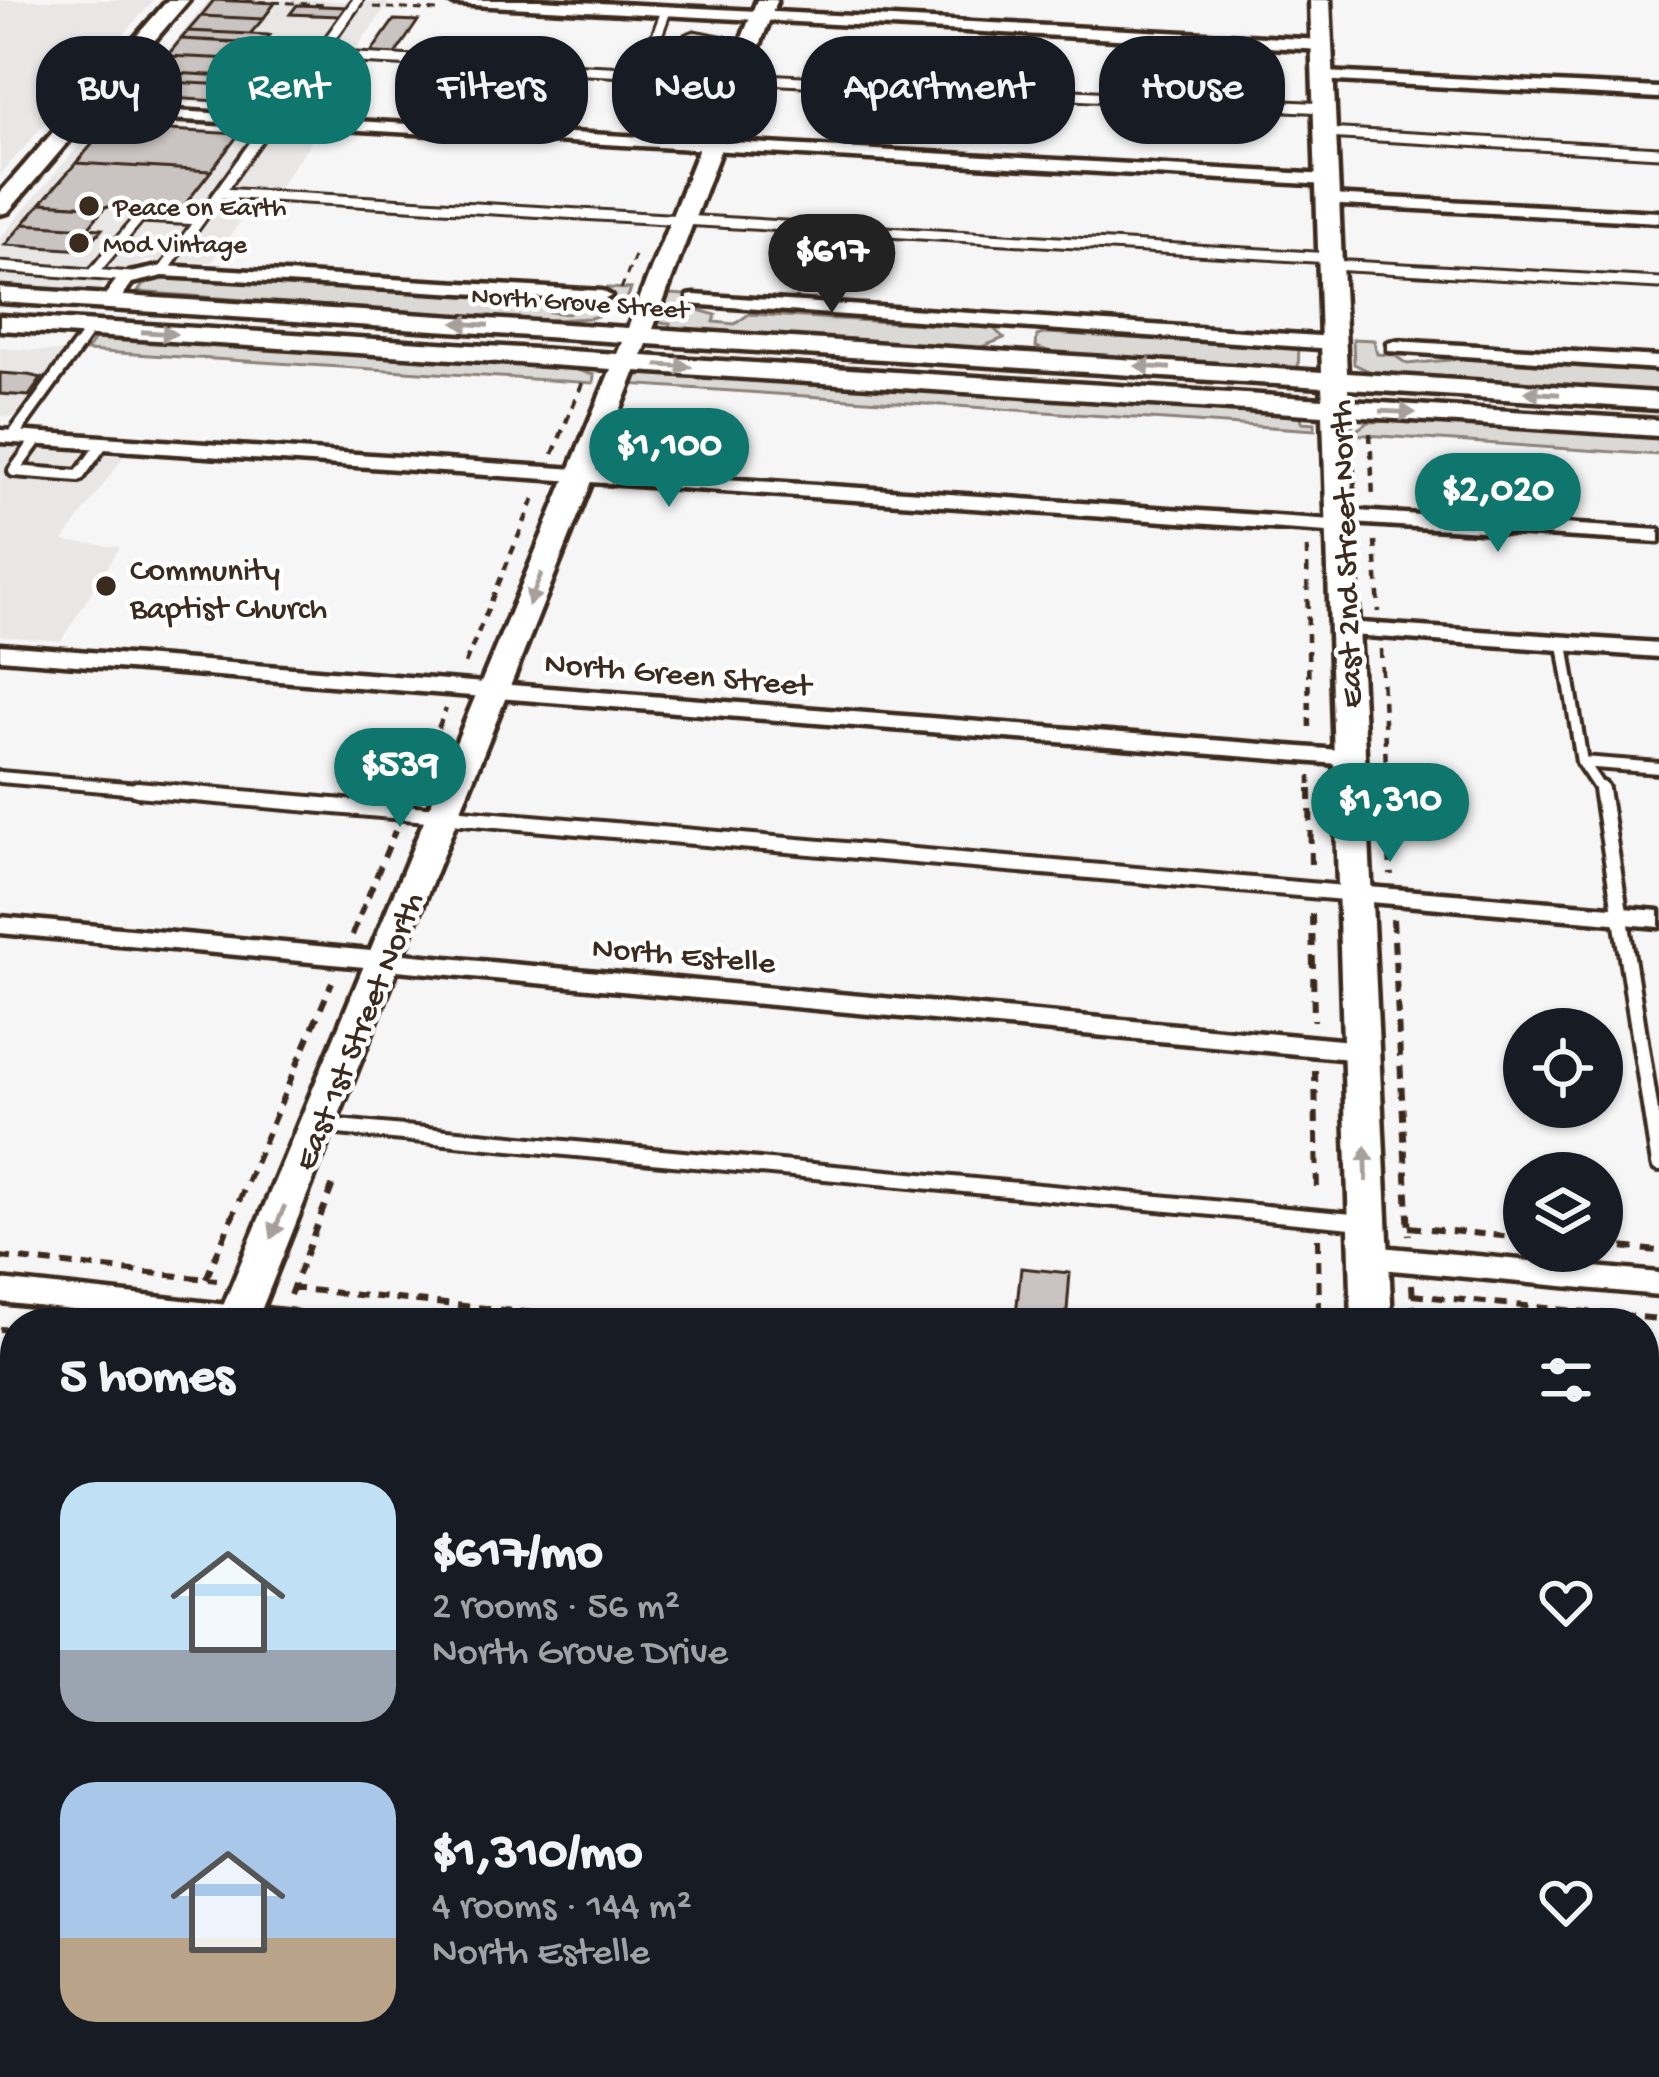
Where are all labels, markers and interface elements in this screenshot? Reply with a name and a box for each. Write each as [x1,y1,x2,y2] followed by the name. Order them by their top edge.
[36,36,182,144] chip: Buy
[206,36,371,144] chip: Rent
[395,36,588,144] chip: Filters
[612,36,777,144] chip: New
[801,36,1075,144] chip: Apartment
[1099,36,1285,144] chip: House
[76,193,102,219] marker: Peace on Earth
[112,194,286,226] place label: Peace on Earth
[761,214,903,316] pin: $617
[66,230,92,256] marker: Mod Vintage
[795,230,869,276] text: $617
[103,231,248,263] place label: Mod Vintage
[470,281,692,329] street label: North Grove Street
[451,315,489,334] one-way arrow
[141,323,178,342] one-way arrow
[656,357,693,376] one-way arrow
[1134,357,1171,376] one-way arrow
[1523,383,1560,402] one-way arrow
[1325,399,1373,709] street label: East 2nd Street North
[1380,403,1418,422] one-way arrow
[571,408,767,510] pin: $1,100
[616,424,722,470] text: $1,100
[1400,453,1596,555] pin: $2,020
[1442,469,1554,515] text: $2,020
[129,554,327,630] place label: Community Baptist Church
[525,571,544,607] one-way arrow
[93,573,119,599] marker: Community Baptist Church
[543,646,815,708] street label: North Green Street
[329,728,471,830] pin: $539
[361,744,439,790] text: $539
[1292,763,1488,865] pin: $1,310
[1338,779,1442,825] text: $1,310
[288,888,435,1177] street label: East 1st Street North
[590,931,778,985] street label: North Estelle
[1503,1008,1623,1272] map controls
[1503,1008,1623,1128] button: locate
[1356,1144,1375,1182] one-way arrow
[1503,1152,1623,1272] button: layers
[267,1205,286,1241] one-way arrow
[1533,1347,1599,1413] icon: filters
[60,1350,234,1410] text: 5 homes
[432,1526,603,1586] text: $617/mo
[156,1530,300,1674] icon: home
[1533,1569,1599,1635] icon: heart
[432,1586,680,1632] text: 2 rooms · 56 m²
[432,1632,728,1678] text: North Grove Drive
[432,1826,642,1886] text: $1,310/mo
[156,1830,300,1974] icon: home
[1533,1869,1599,1935] icon: heart
[432,1886,692,1932] text: 4 rooms · 144 m²
[432,1932,650,1978] text: North Estelle

